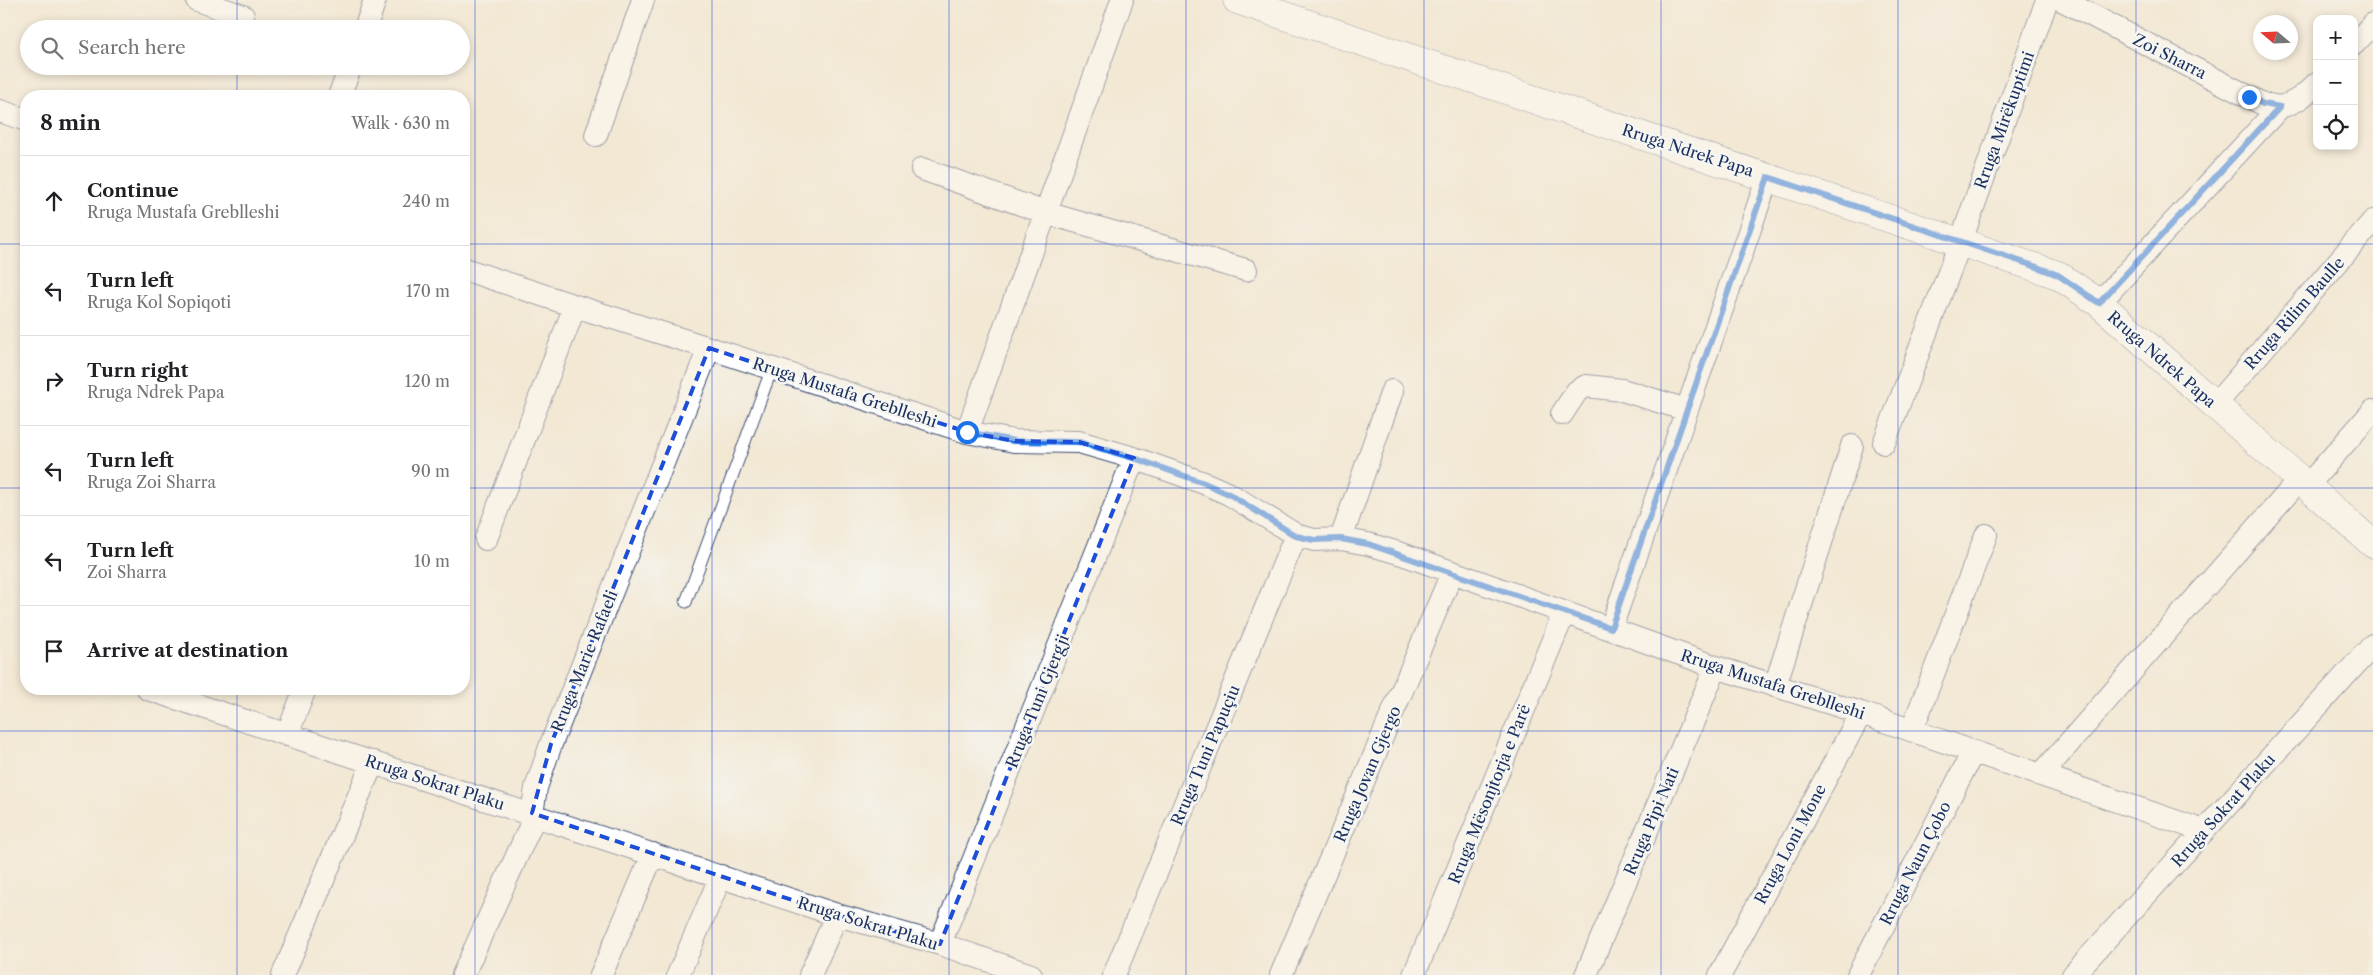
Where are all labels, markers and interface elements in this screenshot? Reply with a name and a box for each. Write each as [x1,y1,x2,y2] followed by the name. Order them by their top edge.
[2253,15,2298,60] north arrow
[2313,15,2358,150] map controls
[2313,15,2358,60] button: +
[20,20,470,75] search box
[2130,29,2211,83] street label: Zoi Sharra
[38,34,66,62] icon: search
[78,36,186,59] text: Search here
[1970,48,2038,192] street label: Rruga Mirëkuptimi
[2313,60,2358,105] button: −
[2238,86,2261,109] route end
[2313,105,2358,150] button: locate
[40,110,101,135] text: 8 min
[351,113,450,133] text: Walk · 630 m
[1620,119,1757,181] street label: Rruga Ndrek Papa
[87,179,179,202] text: Continue
[40,187,68,215] icon: ahead
[402,191,450,211] text: 240 m
[87,202,279,222] text: Rruga Mustafa Greblleshi
[2240,253,2348,373] street label: Rruga Rilim Baulle
[87,269,174,292] text: Turn left
[40,277,68,305] icon: left
[406,281,450,301] text: 170 m
[87,292,231,312] text: Rruga Kol Sopiqoti
[2104,306,2221,412] street label: Rruga Ndrek Papa
[750,353,940,431] street label: Rruga Mustafa Greblleshi
[87,359,188,382] text: Turn right
[40,367,68,395] icon: right
[405,371,450,391] text: 120 m
[87,382,225,402] text: Rruga Ndrek Papa
[956,421,979,444] route start
[87,449,174,472] text: Turn left
[40,457,68,485] icon: left
[411,461,450,481] text: 90 m
[87,472,216,492] text: Rruga Zoi Sharra
[87,539,174,562] text: Turn left
[40,547,68,575] icon: left
[414,551,450,571] text: 10 m
[87,562,167,582] text: Zoi Sharra
[546,587,622,735] street label: Rruga Marie Rafaeli
[1001,631,1073,771] street label: Rruga Tuni Gjergji
[40,637,68,665] icon: arrive
[87,639,288,662] text: Arrive at destination
[1678,645,1868,723] street label: Rruga Mustafa Greblleshi
[1166,681,1244,828] street label: Rruga Tuni Papuçiu
[1444,701,1534,887] street label: Rruga Mësonjtorja e Parë
[1329,703,1405,845] street label: Rruga Jovan Gjergo
[2167,749,2279,871] street label: Rruga Sokrat Plaku
[363,750,508,814] street label: Rruga Sokrat Plaku
[1619,764,1683,878] street label: Rruga Pipi Nati
[1750,780,1830,907] street label: Rruga Loni Mone
[1875,798,1955,928] street label: Rruga Naun Çobo
[795,892,941,954] street label: Rruga Sokrat Plaku

